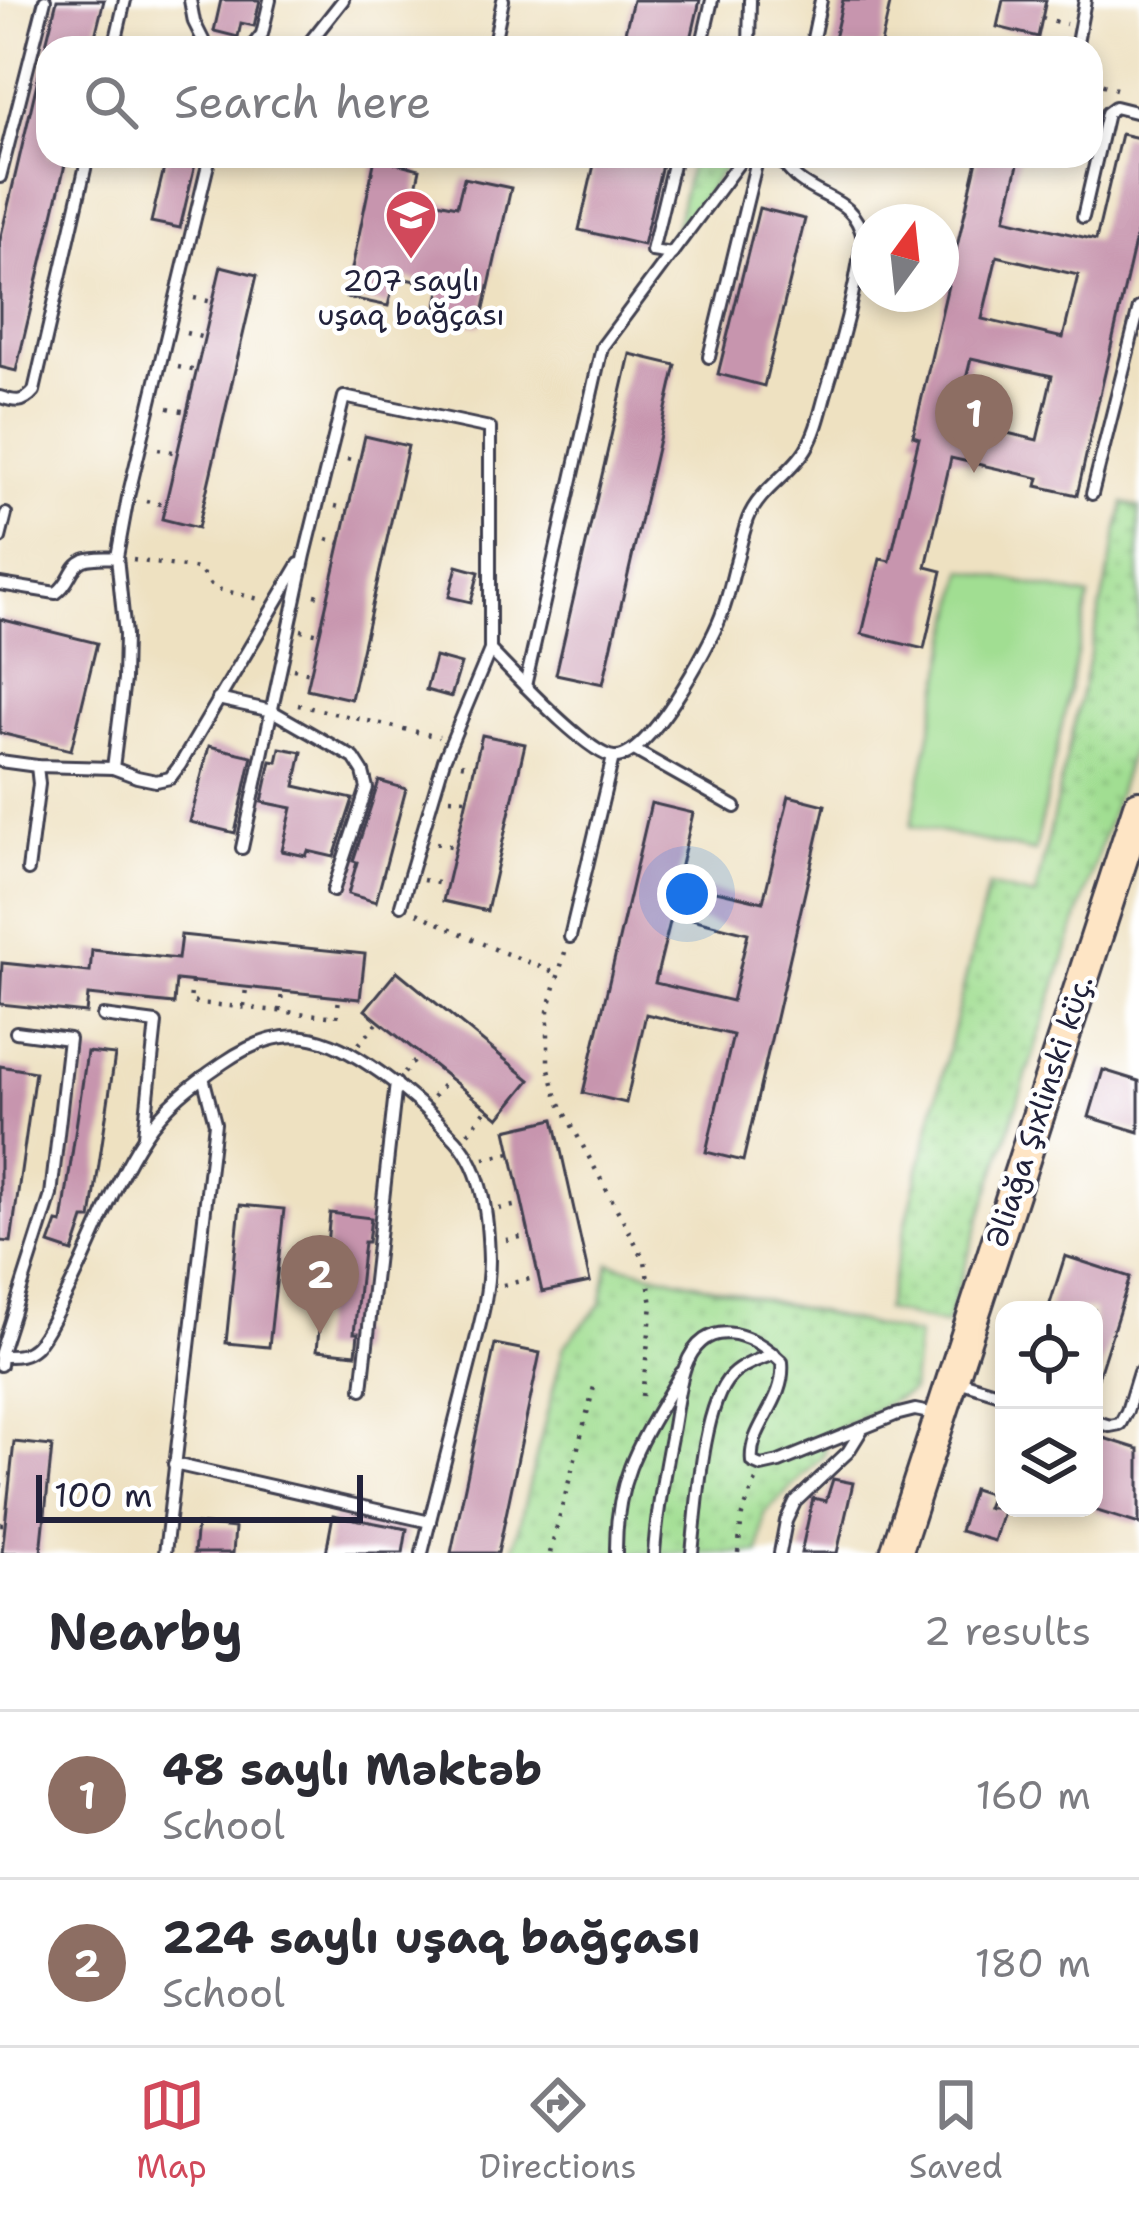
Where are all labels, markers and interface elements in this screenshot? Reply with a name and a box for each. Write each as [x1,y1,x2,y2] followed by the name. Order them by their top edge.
[36,36,1103,168] search box
[78,69,144,135] icon: search
[174,72,431,132] text: Search here
[383,187,439,261] school or university icon: 207 saylı uşaq bağçası
[851,204,959,312] north arrow
[317,260,505,335] place label: 207 saylı uşaq bağçası
[935,374,1013,473] pin: 1
[657,864,717,924] your location
[976,969,1102,1253] street label: Əliağa Şıxlinski küç.
[281,1235,359,1334] pin: 2
[995,1301,1103,1517] map controls
[995,1301,1103,1409] button: locate
[995,1409,1103,1517] button: layers
[36,1469,363,1522] scale bar
[54,1473,153,1518] text: 100 m
[48,1597,243,1665] text: Nearby
[924,1605,1091,1657] text: 2 results
[162,1739,542,1799] text: 48 saylı Məktəb
[78,1769,96,1821] text: 1
[976,1769,1091,1821] text: 160 m
[162,1799,285,1851] text: School
[162,1907,701,1967] text: 224 saylı uşaq bağçası
[73,1937,101,1989] text: 2
[975,1937,1091,1989] text: 180 m
[162,1967,285,2019] text: School
[136,2072,207,2189] tab: Map
[479,2072,637,2189] tab: Directions
[909,2072,1003,2189] tab: Saved

